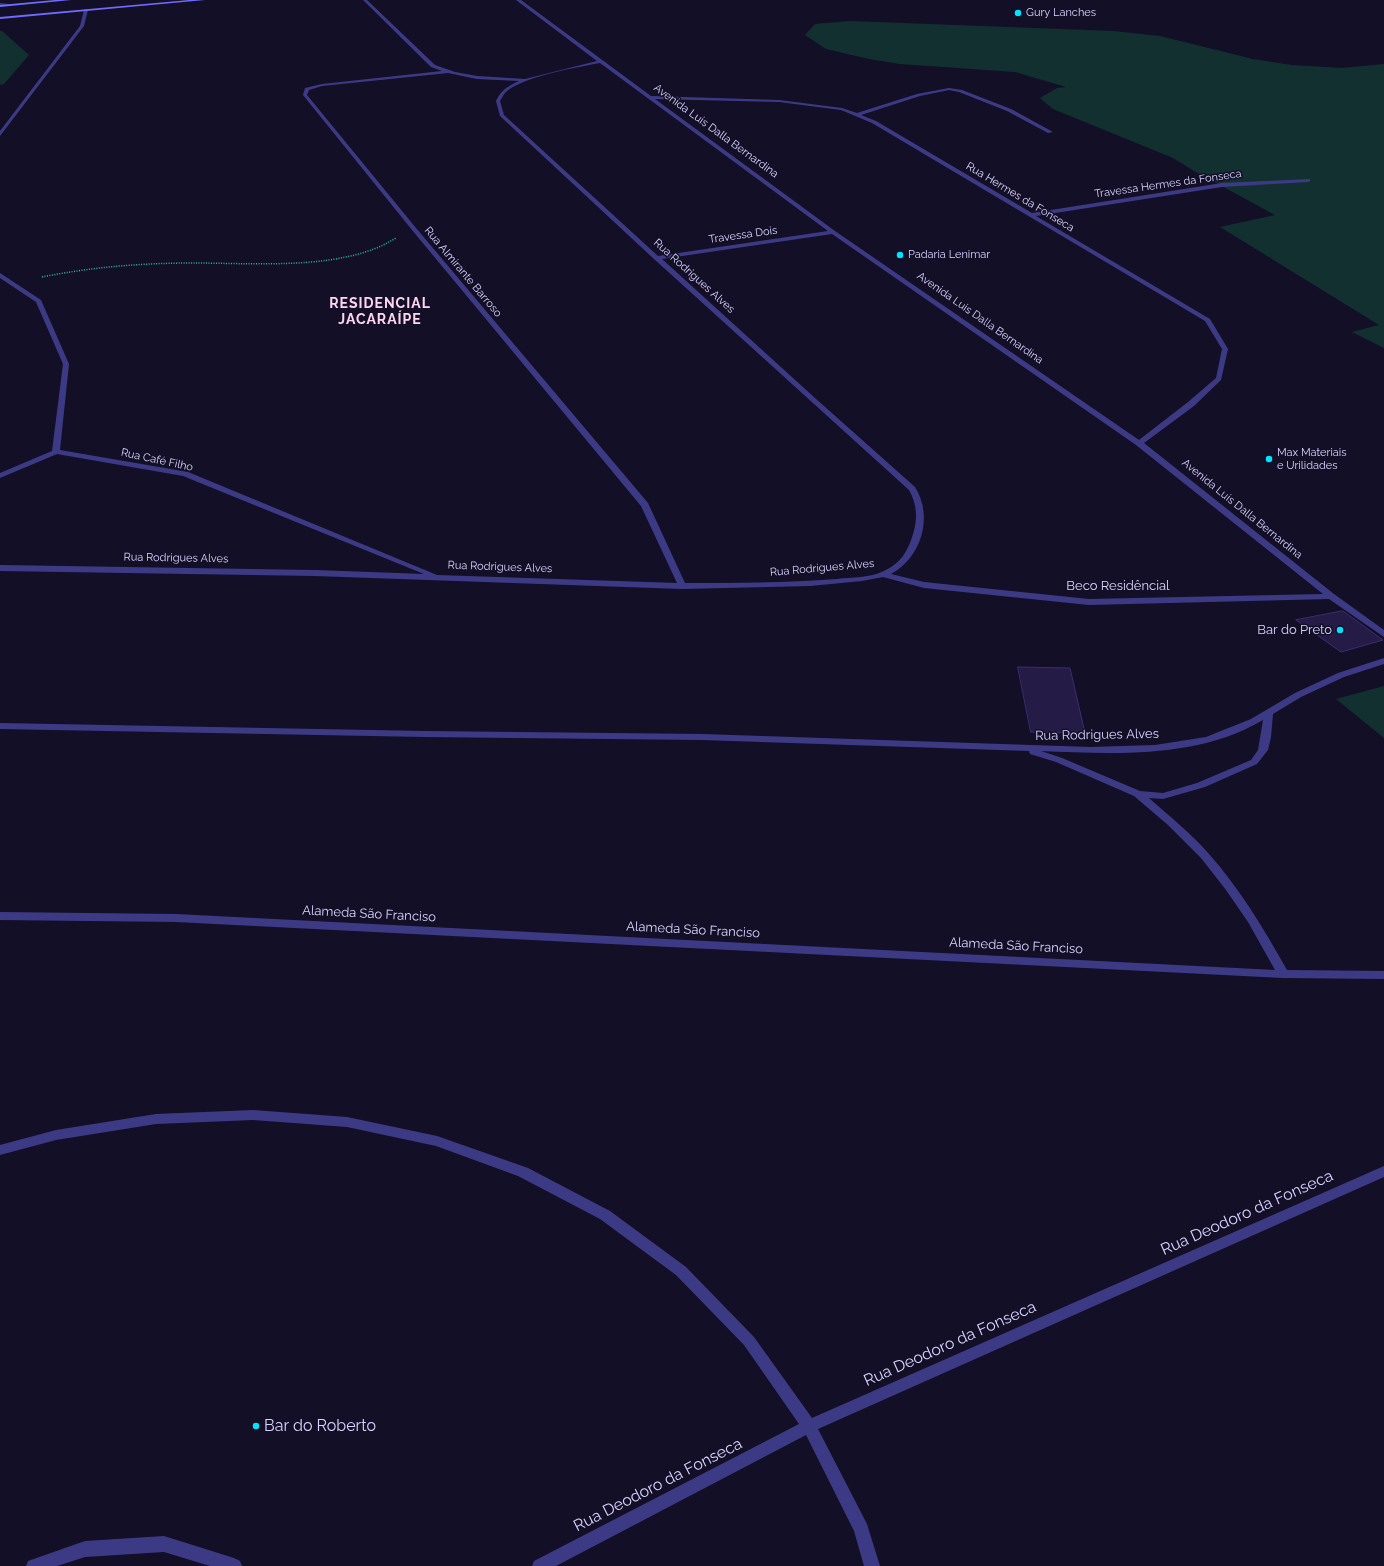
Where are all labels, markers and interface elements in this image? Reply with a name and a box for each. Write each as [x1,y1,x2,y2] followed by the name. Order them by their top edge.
[1026,6,1096,20] place label: Gury Lanches
[1013,8,1023,18] marker: Gury Lanches
[651,81,781,181] street label: Avenida Luis Dalla Bernardina
[963,159,1077,235] street label: Rua Hermes da Fonseca
[1094,167,1242,201] street label: Travessa Hermes da Fonseca
[421,224,505,320] street label: Rua Almirante Barroso
[708,224,778,246] street label: Travessa Dois
[651,236,737,316] street label: Rua Rodrigues Alves
[908,248,990,262] place label: Padaria Lenimar
[895,250,905,260] marker: Padaria Lenimar
[914,269,1046,367] street label: Avenida Luis Dalla Bernardina
[329,296,431,328] district label: RESIDENCIAL JACARAÍPE
[120,446,194,474] street label: Rua Café Filho
[1277,446,1346,472] place label: Max Materiais e Urilidades
[1264,454,1274,464] marker: Max Materiais e Urilidades
[1179,456,1305,562] street label: Avenida Luis Dalla Bernardina
[124,550,228,566] street label: Rua Rodrigues Alves
[769,557,875,579] street label: Rua Rodrigues Alves
[447,559,553,575] street label: Rua Rodrigues Alves
[1066,578,1170,594] street label: Beco Residêncial
[1257,622,1332,638] place label: Bar do Preto
[1335,625,1345,635] marker: Bar do Preto
[1035,726,1159,744] street label: Rua Rodrigues Alves
[302,903,436,925] street label: Alameda São Franciso
[626,919,760,941] street label: Alameda São Franciso
[949,935,1083,957] street label: Alameda São Franciso
[1158,1166,1336,1260] street label: Rua Deodoro da Fonseca
[861,1297,1039,1391] street label: Rua Deodoro da Fonseca
[264,1416,376,1436] place label: Bar do Roberto
[251,1421,261,1431] marker: Bar do Roberto
[571,1434,745,1536] street label: Rua Deodoro da Fonseca

